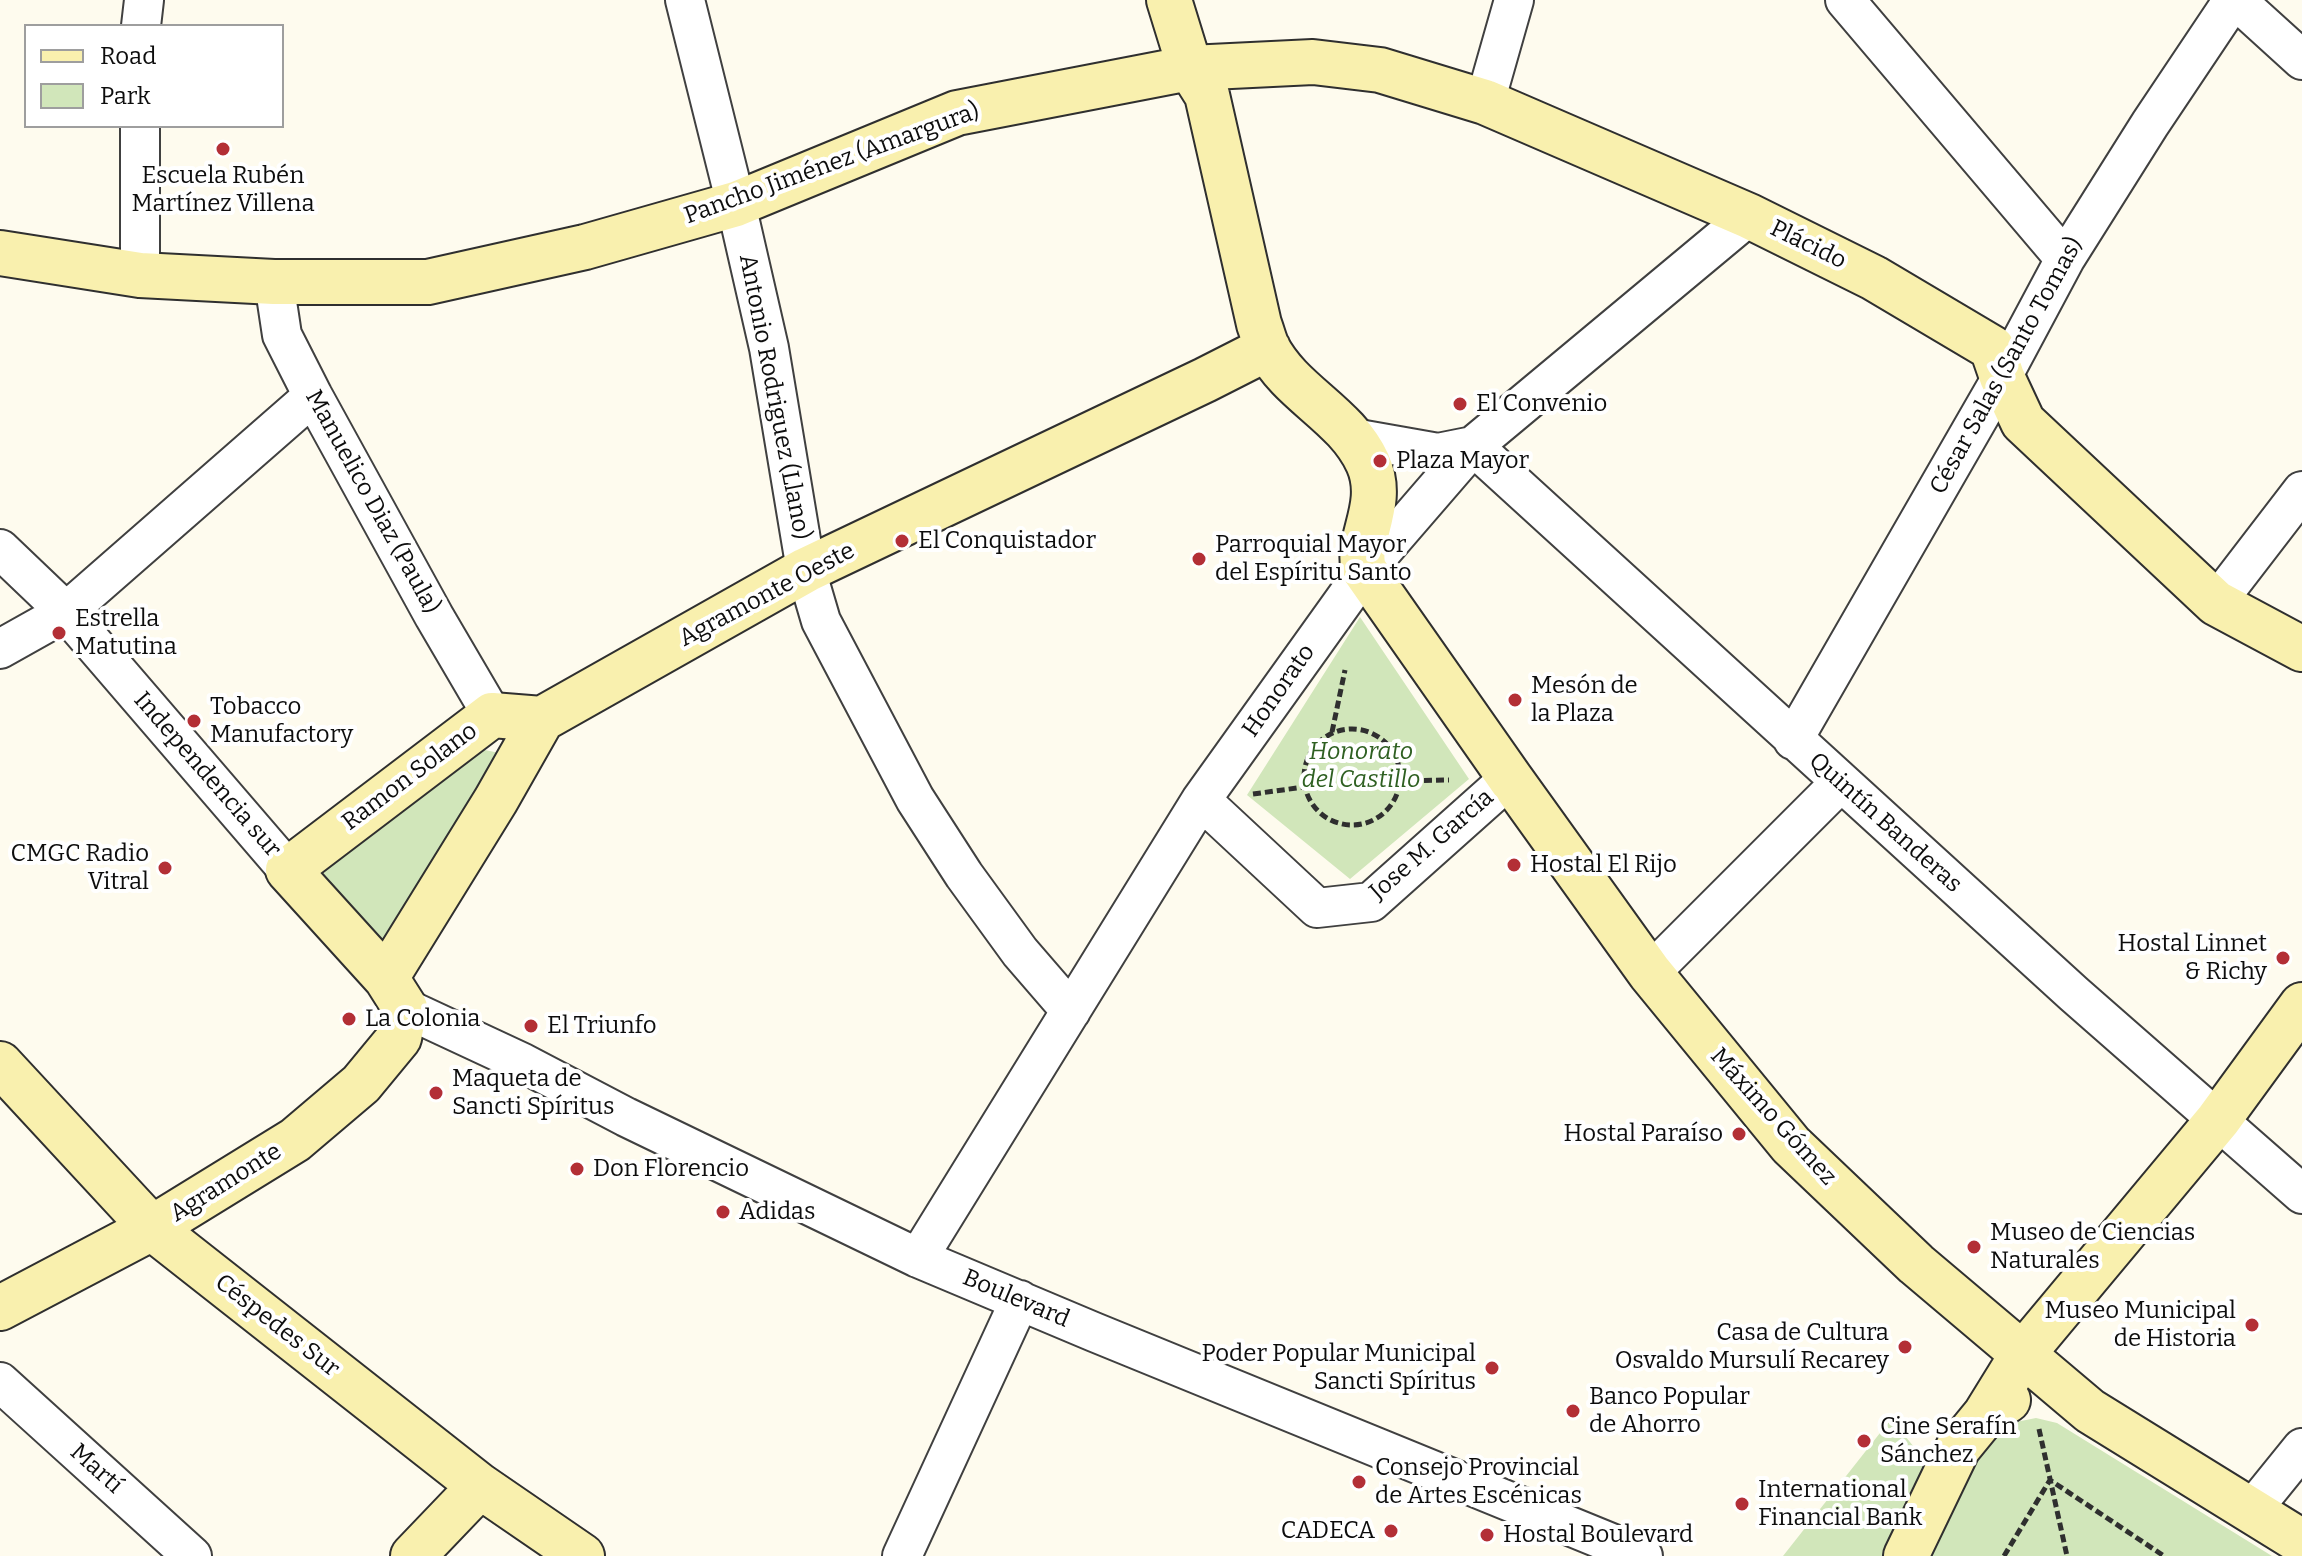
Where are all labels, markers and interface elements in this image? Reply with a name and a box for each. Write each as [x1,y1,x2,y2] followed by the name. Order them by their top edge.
[24,24,284,128] legend
[100,42,156,70] text: Road
[100,82,151,110] text: Park
[680,97,984,231] street label: Pancho Jiménez (Amargura)
[214,140,232,158] marker: Escuela Rubén Martínez Villena
[131,162,315,218] place label: Escuela Rubén Martínez Villena
[1765,214,1851,276] street label: Plácido
[1924,233,2090,499] street label: César Salas (Santo Tomas)
[732,252,816,542] street label: Antonio Rodriguez (Llano)
[299,385,445,619] street label: Manuelico Diaz (Paula)
[1476,390,1607,418] place label: El Convenio
[1451,395,1469,413] marker: El Convenio
[1396,447,1529,475] place label: Plaza Mayor
[1371,452,1389,470] marker: Plaza Mayor
[918,527,1096,555] place label: El Conquistador
[1215,531,1412,587] place label: Parroquial Mayor del Espíritu Santo
[893,532,911,550] marker: El Conquistador
[674,537,860,653] street label: Agramonte Oeste
[1190,550,1208,568] marker: Parroquial Mayor del Espíritu Santo
[75,605,177,661] place label: Estrella Matutina
[50,624,68,642] marker: Estrella Matutina
[1237,639,1321,743] street label: Honorato
[1531,672,1638,728] place label: Mesón de la Plaza
[127,686,287,864] street label: Independencia sur
[1506,691,1524,709] marker: Mesón de la Plaza
[210,693,353,749] place label: Tobacco Manufactory
[185,712,203,730] marker: Tobacco Manufactory
[337,717,483,837] street label: Ramon Solano
[1302,738,1420,794] park label: Honorato del Castillo
[1803,747,1967,899] street label: Quintín Banderas
[1364,783,1500,907] street label: Jose M. García
[10,840,149,896] place label: CMGC Radio Vitral
[1530,851,1677,879] place label: Hostal El Rijo
[1505,856,1523,874] marker: Hostal El Rijo
[156,859,174,877] marker: CMGC Radio Vitral
[2118,930,2267,986] place label: Hostal Linnet & Richy
[2274,949,2292,967] marker: Hostal Linnet & Richy
[365,1005,480,1033] place label: La Colonia
[340,1010,358,1028] marker: La Colonia
[547,1012,657,1040] place label: El Triunfo
[522,1017,540,1035] marker: El Triunfo
[1704,1042,1842,1192] street label: Máximo Gómez
[452,1065,614,1121] place label: Maqueta de Sancti Spíritus
[427,1084,445,1102] marker: Maqueta de Sancti Spíritus
[1564,1120,1723,1148] place label: Hostal Paraíso
[1730,1125,1748,1143] marker: Hostal Paraíso
[165,1137,287,1229] street label: Agramonte
[593,1155,749,1183] place label: Don Florencio
[568,1160,586,1178] marker: Don Florencio
[739,1198,815,1226] place label: Adidas
[714,1203,732,1221] marker: Adidas
[1990,1219,2195,1275] place label: Museo de Ciencias Naturales
[1965,1238,1983,1256] marker: Museo de Ciencias Naturales
[958,1264,1074,1334] street label: Boulevard
[209,1268,345,1384] street label: Céspedes Sur
[2044,1297,2236,1353] place label: Museo Municipal de Historia
[2243,1316,2261,1334] marker: Museo Municipal de Historia
[1615,1319,1889,1375] place label: Casa de Cultura Osvaldo Mursulí Recarey
[1896,1338,1914,1356] marker: Casa de Cultura Osvaldo Mursulí Recarey
[1201,1340,1476,1396] place label: Poder Popular Municipal Sancti Spíritus
[1483,1359,1501,1377] marker: Poder Popular Municipal Sancti Spíritus
[1589,1383,1750,1439] place label: Banco Popular de Ahorro
[1564,1402,1582,1420] marker: Banco Popular de Ahorro
[1880,1413,2016,1469] place label: Cine Serafín Sánchez
[1855,1432,1873,1450] marker: Cine Serafín Sánchez
[64,1438,128,1500] street label: Martí
[1375,1454,1582,1510] place label: Consejo Provincial de Artes Escénicas
[1350,1473,1368,1491] marker: Consejo Provincial de Artes Escénicas
[1758,1476,1922,1532] place label: International Financial Bank
[1733,1495,1751,1513] marker: International Financial Bank
[1281,1517,1375,1545] place label: CADECA
[1503,1521,1693,1549] place label: Hostal Boulevard
[1382,1522,1400,1540] marker: CADECA
[1478,1526,1496,1544] marker: Hostal Boulevard

